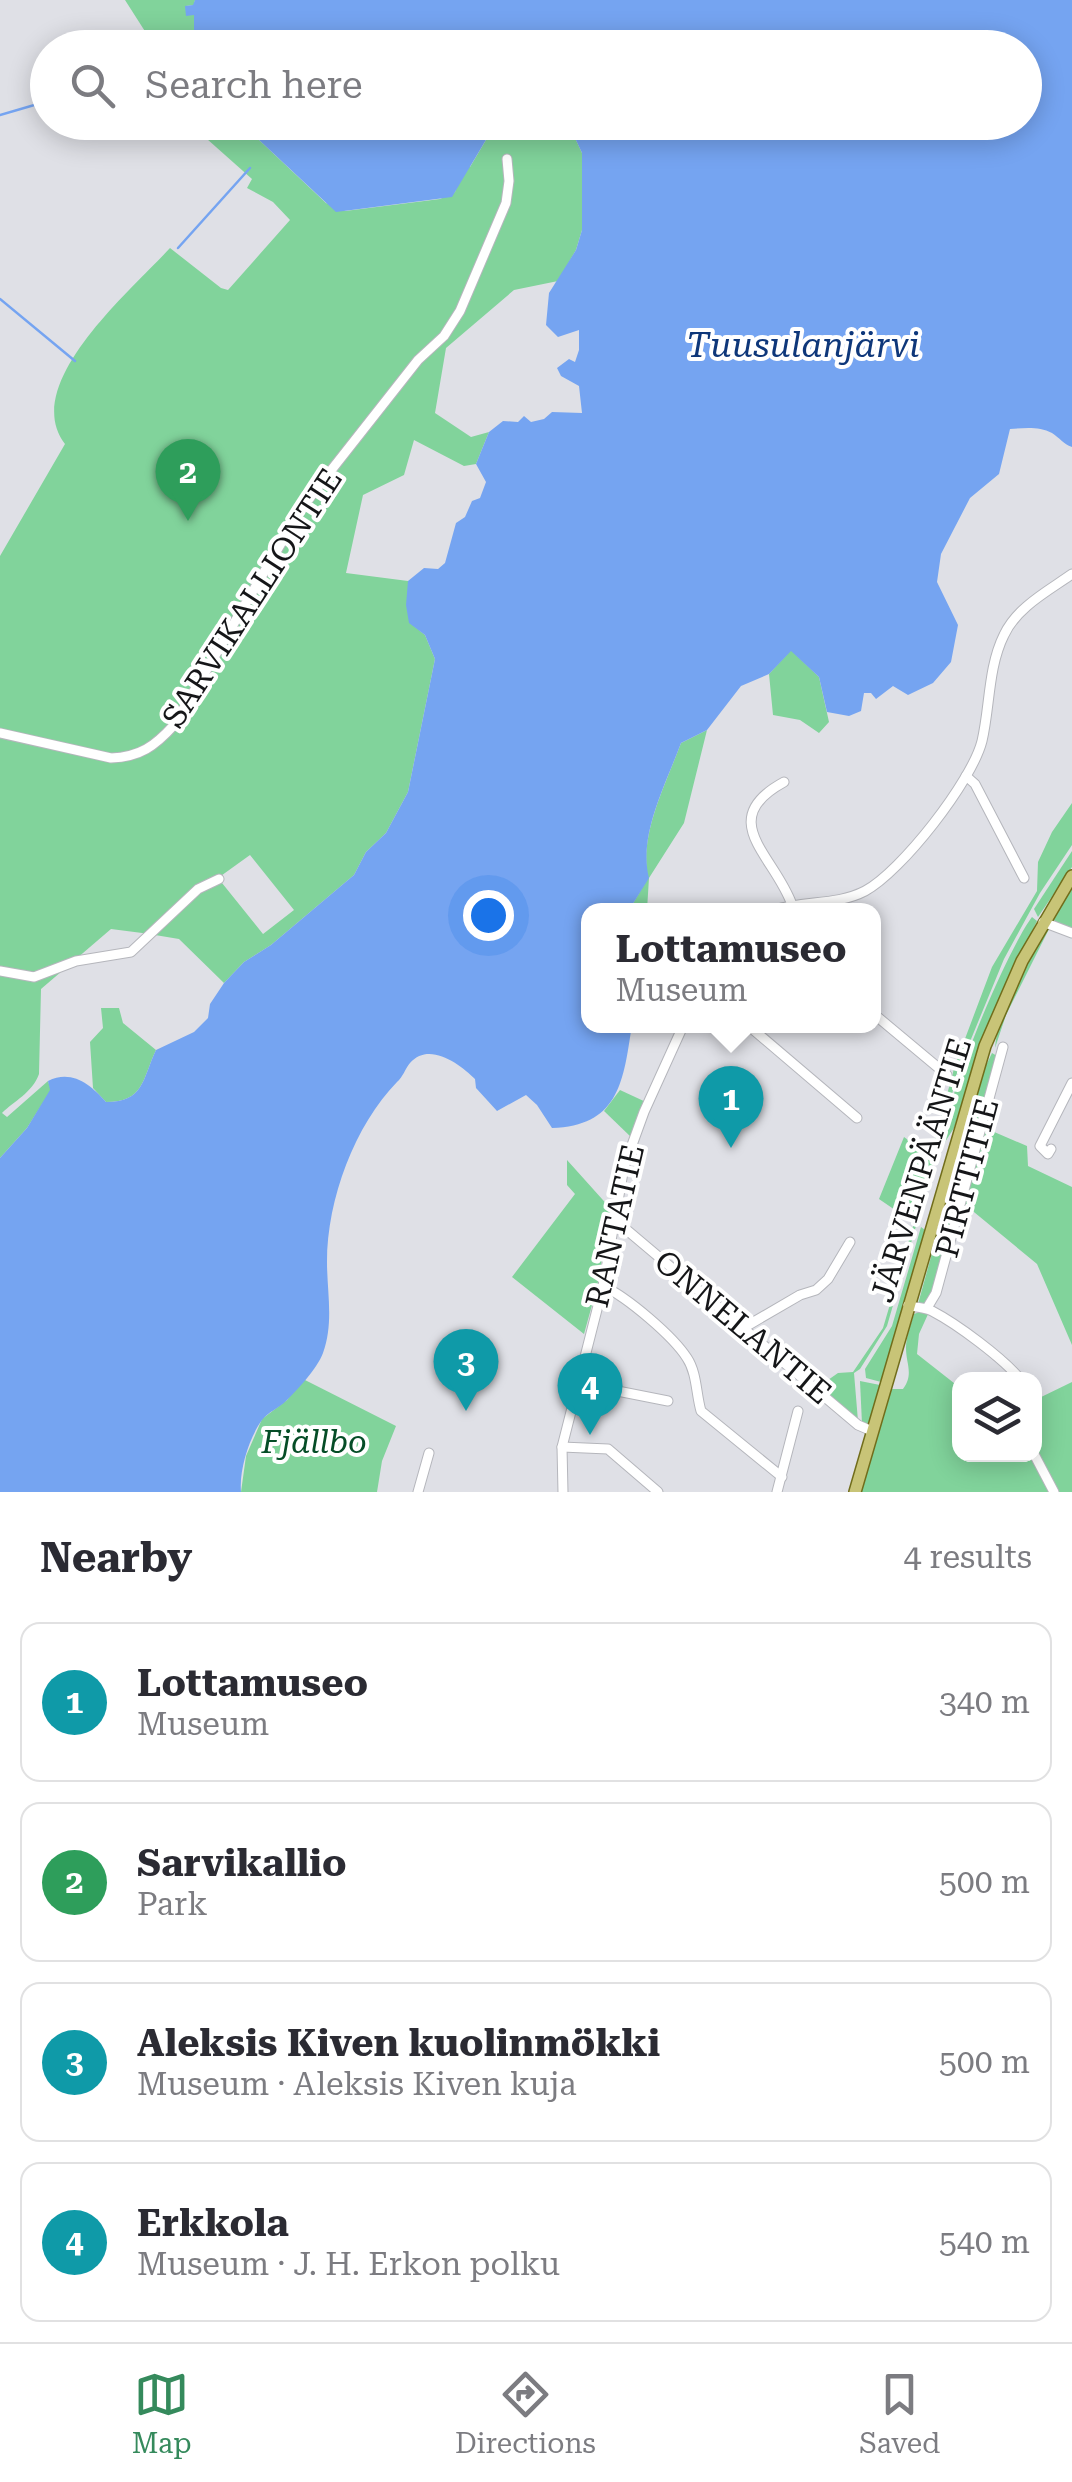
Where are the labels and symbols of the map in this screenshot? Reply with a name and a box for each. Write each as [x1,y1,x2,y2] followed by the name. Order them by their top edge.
[686,325,920,366] water label: Tuusulanjärvi
[156,438,220,521] pin: 2
[154,461,350,735] street label: SARVIKALLIONTIE
[463,890,514,941] your location
[863,1033,979,1307] street label: JÄRVENPÄÄNTIE
[698,1066,764,1148] pin: 1
[928,1094,1006,1262] street label: PIRTTITIE
[578,1141,652,1311] street label: RANTATIE
[647,1242,839,1412] street label: ONNELANTIE
[434,1328,498,1411] pin: 3
[558,1352,622,1435] pin: 4
[260,1423,367,1461] park label: Fjällbo

